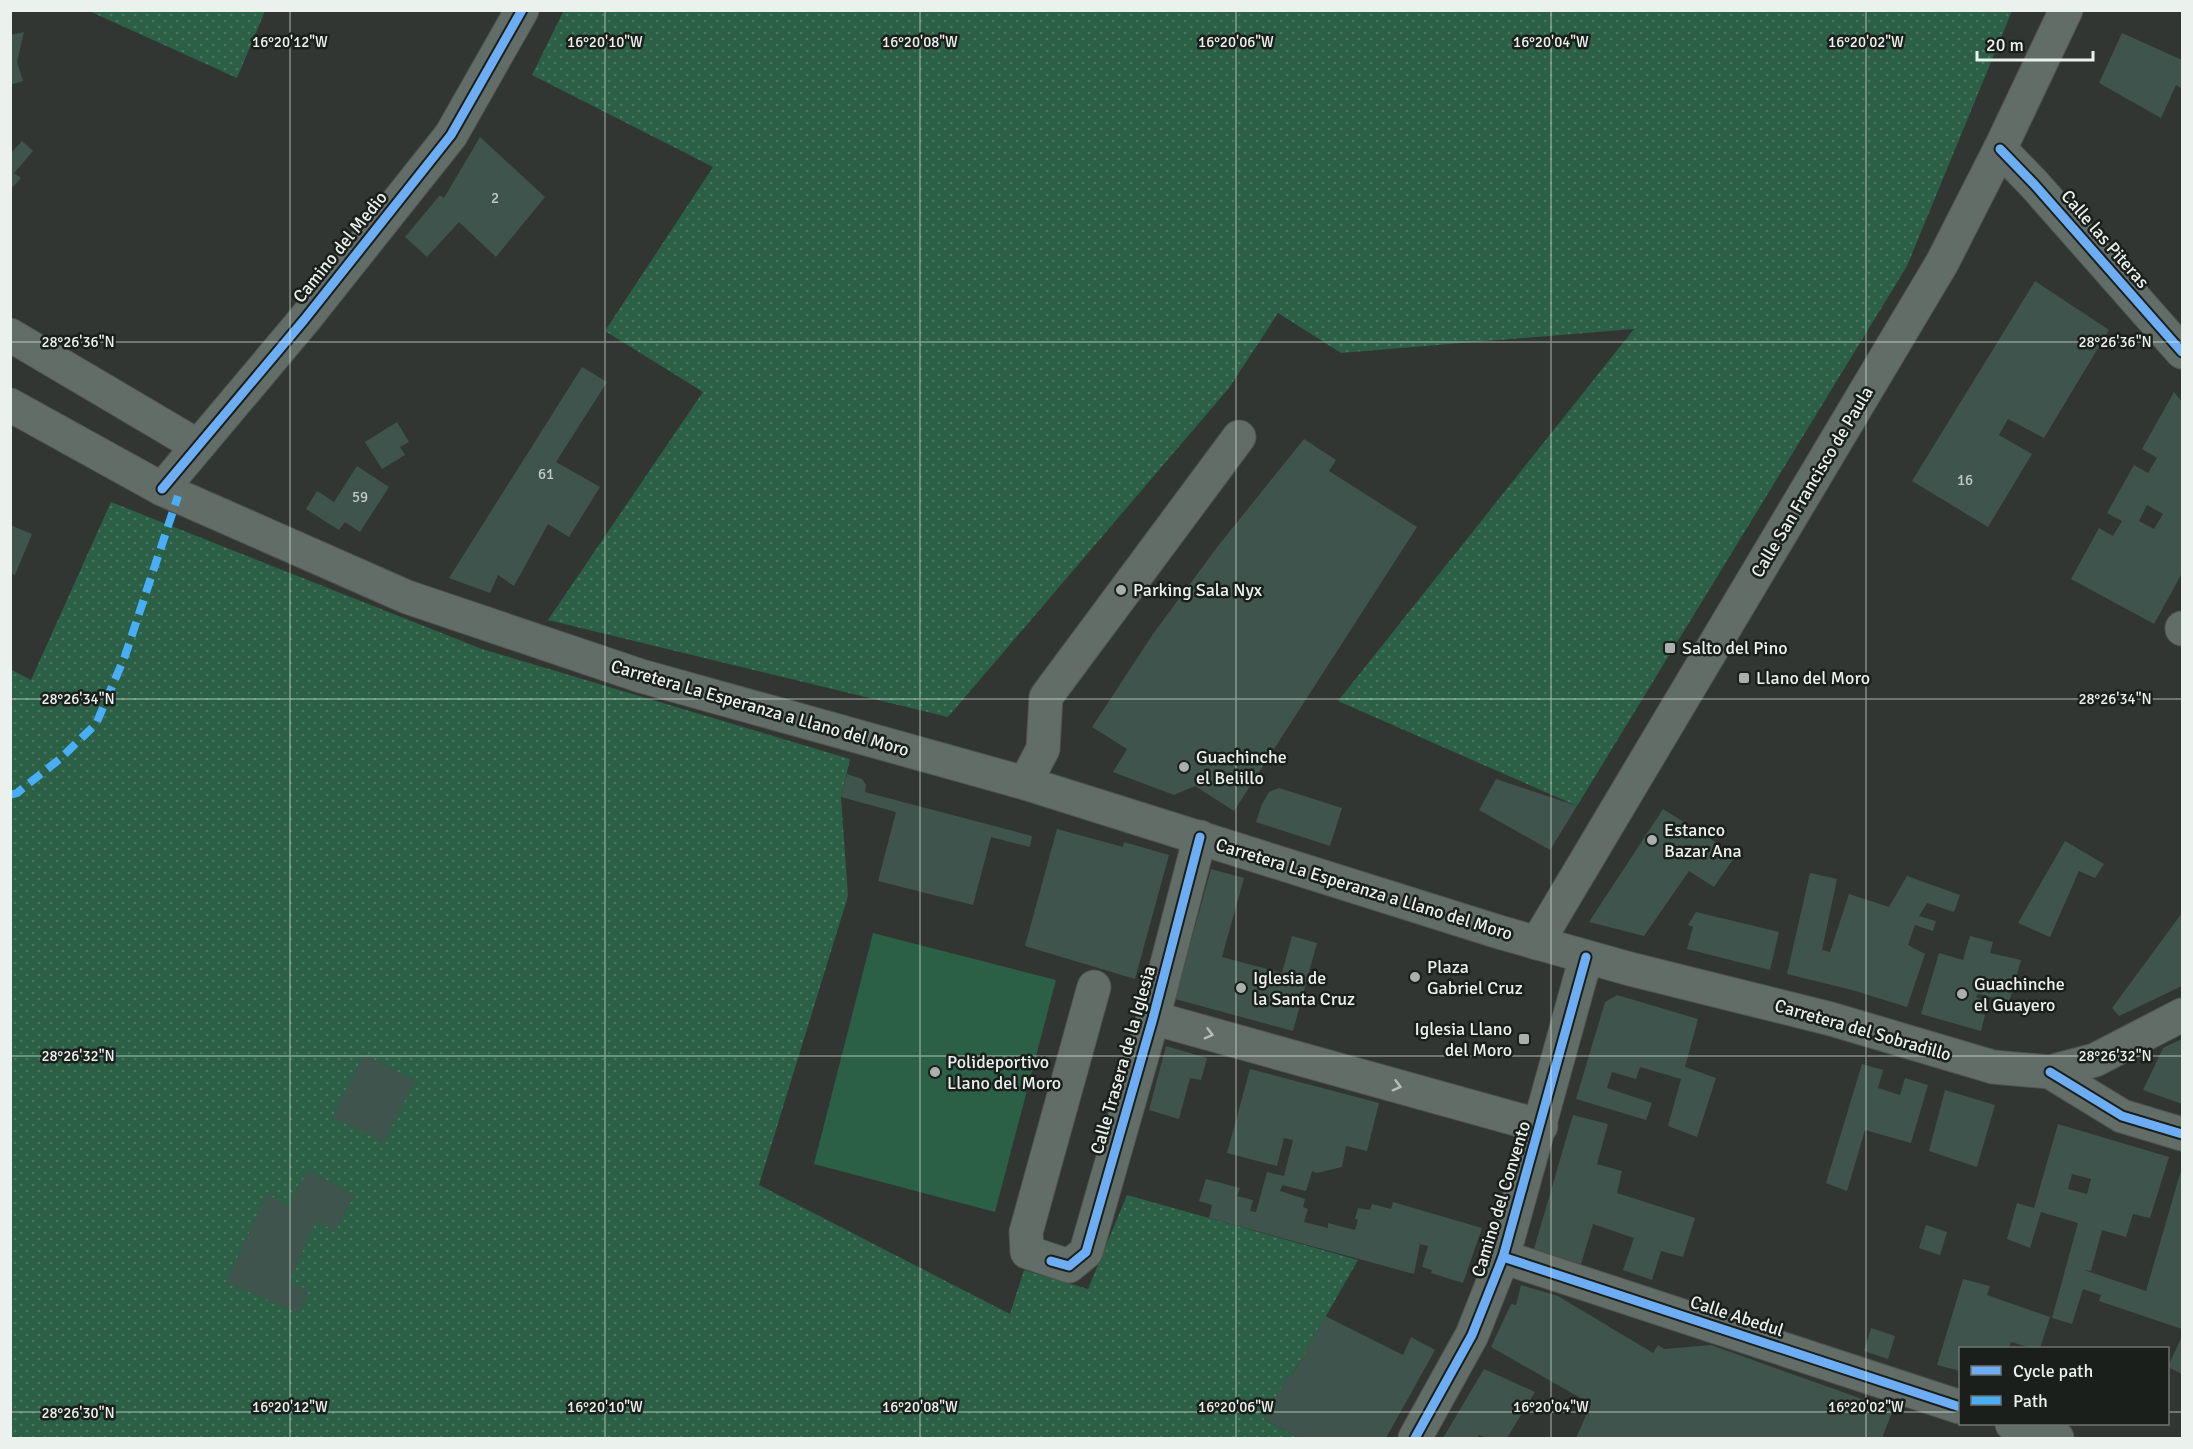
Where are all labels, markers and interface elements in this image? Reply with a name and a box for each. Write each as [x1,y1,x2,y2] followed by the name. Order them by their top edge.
[1977,24,2092,62] scale bar
[252,33,328,51] text: 16°20'12"W
[567,33,643,51] text: 16°20'10"W
[882,33,958,51] text: 16°20'08"W
[1198,33,1274,51] text: 16°20'06"W
[1513,33,1589,51] text: 16°20'04"W
[1828,33,1904,51] text: 16°20'02"W
[1986,34,2024,56] text: 20 m
[2056,185,2154,293] street label: Calle las Piteras
[288,187,392,307] street label: Camino del Medio
[491,189,499,207] house number: 2
[41,333,115,351] text: 28°26'36"N
[2078,333,2152,351] text: 28°26'36"N
[1746,382,1878,582] street label: Calle San Francisco de Paula
[538,465,554,483] house number: 61
[1957,471,1973,489] house number: 16
[352,488,368,506] house number: 59
[1133,579,1263,601] place label: Parking Sala Nyx
[1114,583,1128,597] marker: Parking Sala Nyx
[1682,637,1788,659] place label: Salto del Pino
[1663,641,1677,655] marker: Salto del Pino
[608,655,912,761] street label: Carretera La Esperanza a Llano del Moro
[1756,667,1870,689] place label: Llano del Moro
[1737,671,1751,685] marker: Llano del Moro
[41,690,115,708] text: 28°26'34"N
[2078,690,2152,708] text: 28°26'34"N
[1196,746,1287,789] place label: Guachinche el Belillo
[1177,760,1191,774] marker: Guachinche el Belillo
[1664,819,1742,862] place label: Estanco Bazar Ana
[1213,833,1515,945] street label: Carretera La Esperanza a Llano del Moro
[1645,833,1659,847] marker: Estanco Bazar Ana
[1427,956,1523,999] place label: Plaza Gabriel Cruz
[1086,963,1160,1157] street label: Calle Trasera de la Iglesia
[1253,967,1355,1010] place label: Iglesia de la Santa Cruz
[1408,970,1422,984] marker: Plaza Gabriel Cruz
[1974,973,2065,1016] place label: Guachinche el Guayero
[1234,981,1248,995] marker: Iglesia de la Santa Cruz
[1955,987,1969,1001] marker: Guachinche el Guayero
[1772,994,1954,1066] street label: Carretera del Sobradillo
[1414,1018,1512,1061] place label: Iglesia Llano del Moro
[1203,1027,1214,1039] one-way arrow
[1517,1032,1531,1046] marker: Iglesia Llano del Moro
[41,1047,115,1065] text: 28°26'32"N
[2078,1047,2152,1065] text: 28°26'32"N
[947,1051,1061,1094] place label: Polideportivo Llano del Moro
[928,1065,942,1079] marker: Polideportivo Llano del Moro
[1391,1079,1402,1091] one-way arrow
[1467,1118,1535,1280] street label: Camino del Convento
[1687,1291,1787,1341] street label: Calle Abedul
[1959,1347,2169,1425] legend
[2013,1360,2093,1382] text: Cycle path
[2013,1390,2048,1412] text: Path
[252,1398,328,1416] text: 16°20'12"W
[567,1398,643,1416] text: 16°20'10"W
[882,1398,958,1416] text: 16°20'08"W
[1198,1398,1274,1416] text: 16°20'06"W
[1513,1398,1589,1416] text: 16°20'04"W
[1828,1398,1904,1416] text: 16°20'02"W
[41,1404,115,1422] text: 28°26'30"N

